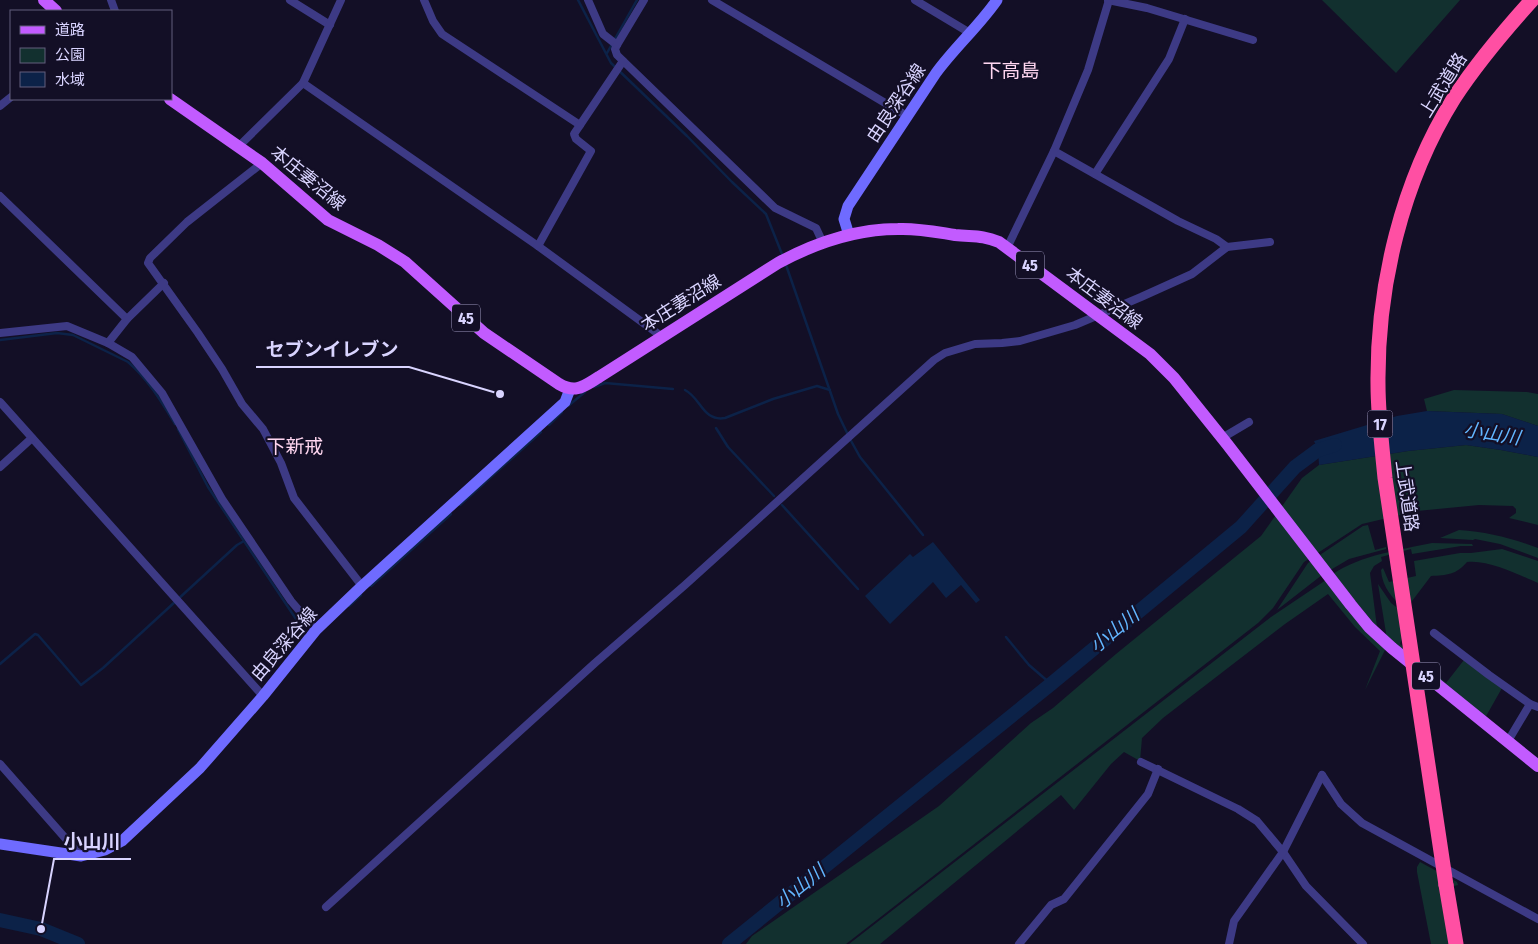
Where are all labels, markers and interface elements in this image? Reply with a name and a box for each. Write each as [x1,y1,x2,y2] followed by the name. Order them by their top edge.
[10,10,172,100] legend
[55,21,85,39] text: 道路
[55,46,85,64] text: 公園
[1415,49,1471,121] street label: 上武道路
[982,59,1040,82] district label: 下高島
[862,60,930,146] street label: 由良深谷線
[55,71,85,89] text: 水域
[266,141,350,215] street label: 本庄妻沼線
[1016,252,1044,278] road number: 45
[1061,262,1147,334] street label: 本庄妻沼線
[637,270,725,336] street label: 本庄妻沼線
[452,304,480,332] road number: 45
[256,333,409,367] callout: セブンイレブン
[265,338,399,361] text: セブンイレブン
[1368,410,1392,438] road number: 17
[1462,418,1524,450] water label: 小山川
[266,435,324,458] district label: 下新戒
[1391,459,1423,533] street label: 上武道路
[1085,602,1145,657] water label: 小山川
[246,603,322,685] street label: 由良深谷線
[1412,662,1440,689] road number: 45
[54,825,131,859] callout: 小山川
[63,830,121,853] text: 小山川
[771,858,831,913] water label: 小山川

